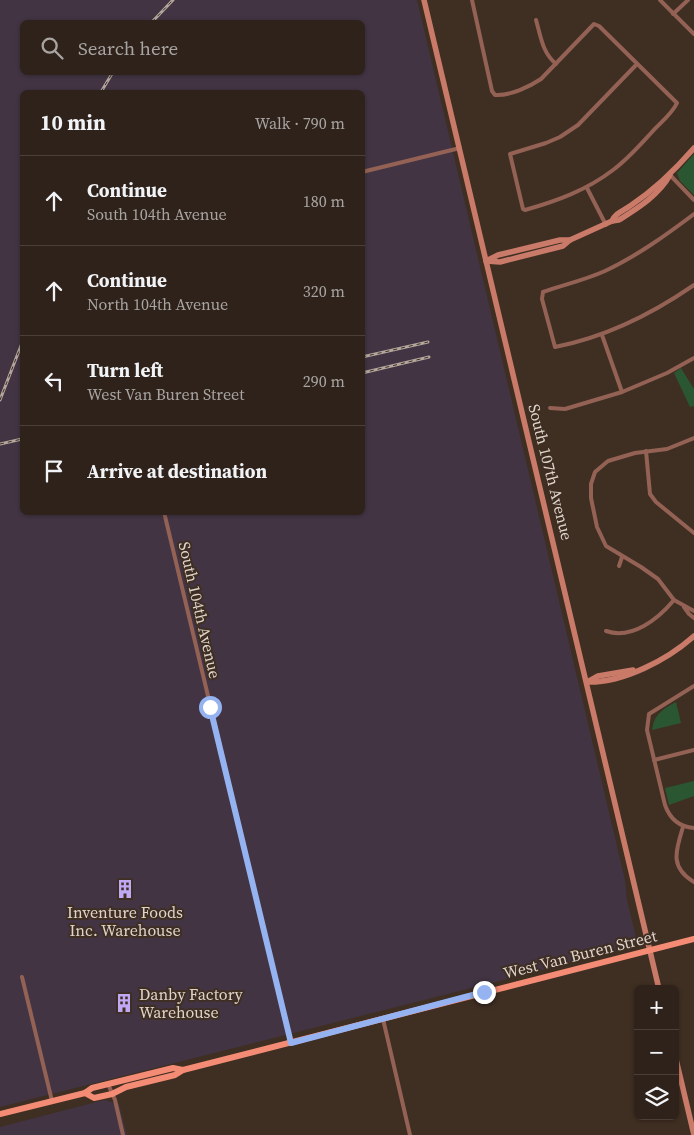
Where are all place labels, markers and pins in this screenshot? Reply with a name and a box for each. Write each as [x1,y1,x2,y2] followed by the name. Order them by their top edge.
[114,878,136,900] building icon: Inventure Foods Inc. Warehouse
[67,901,183,941] place label: Inventure Foods Inc. Warehouse
[139,983,244,1023] place label: Danby Factory Warehouse
[113,992,135,1014] building icon: Danby Factory Warehouse

